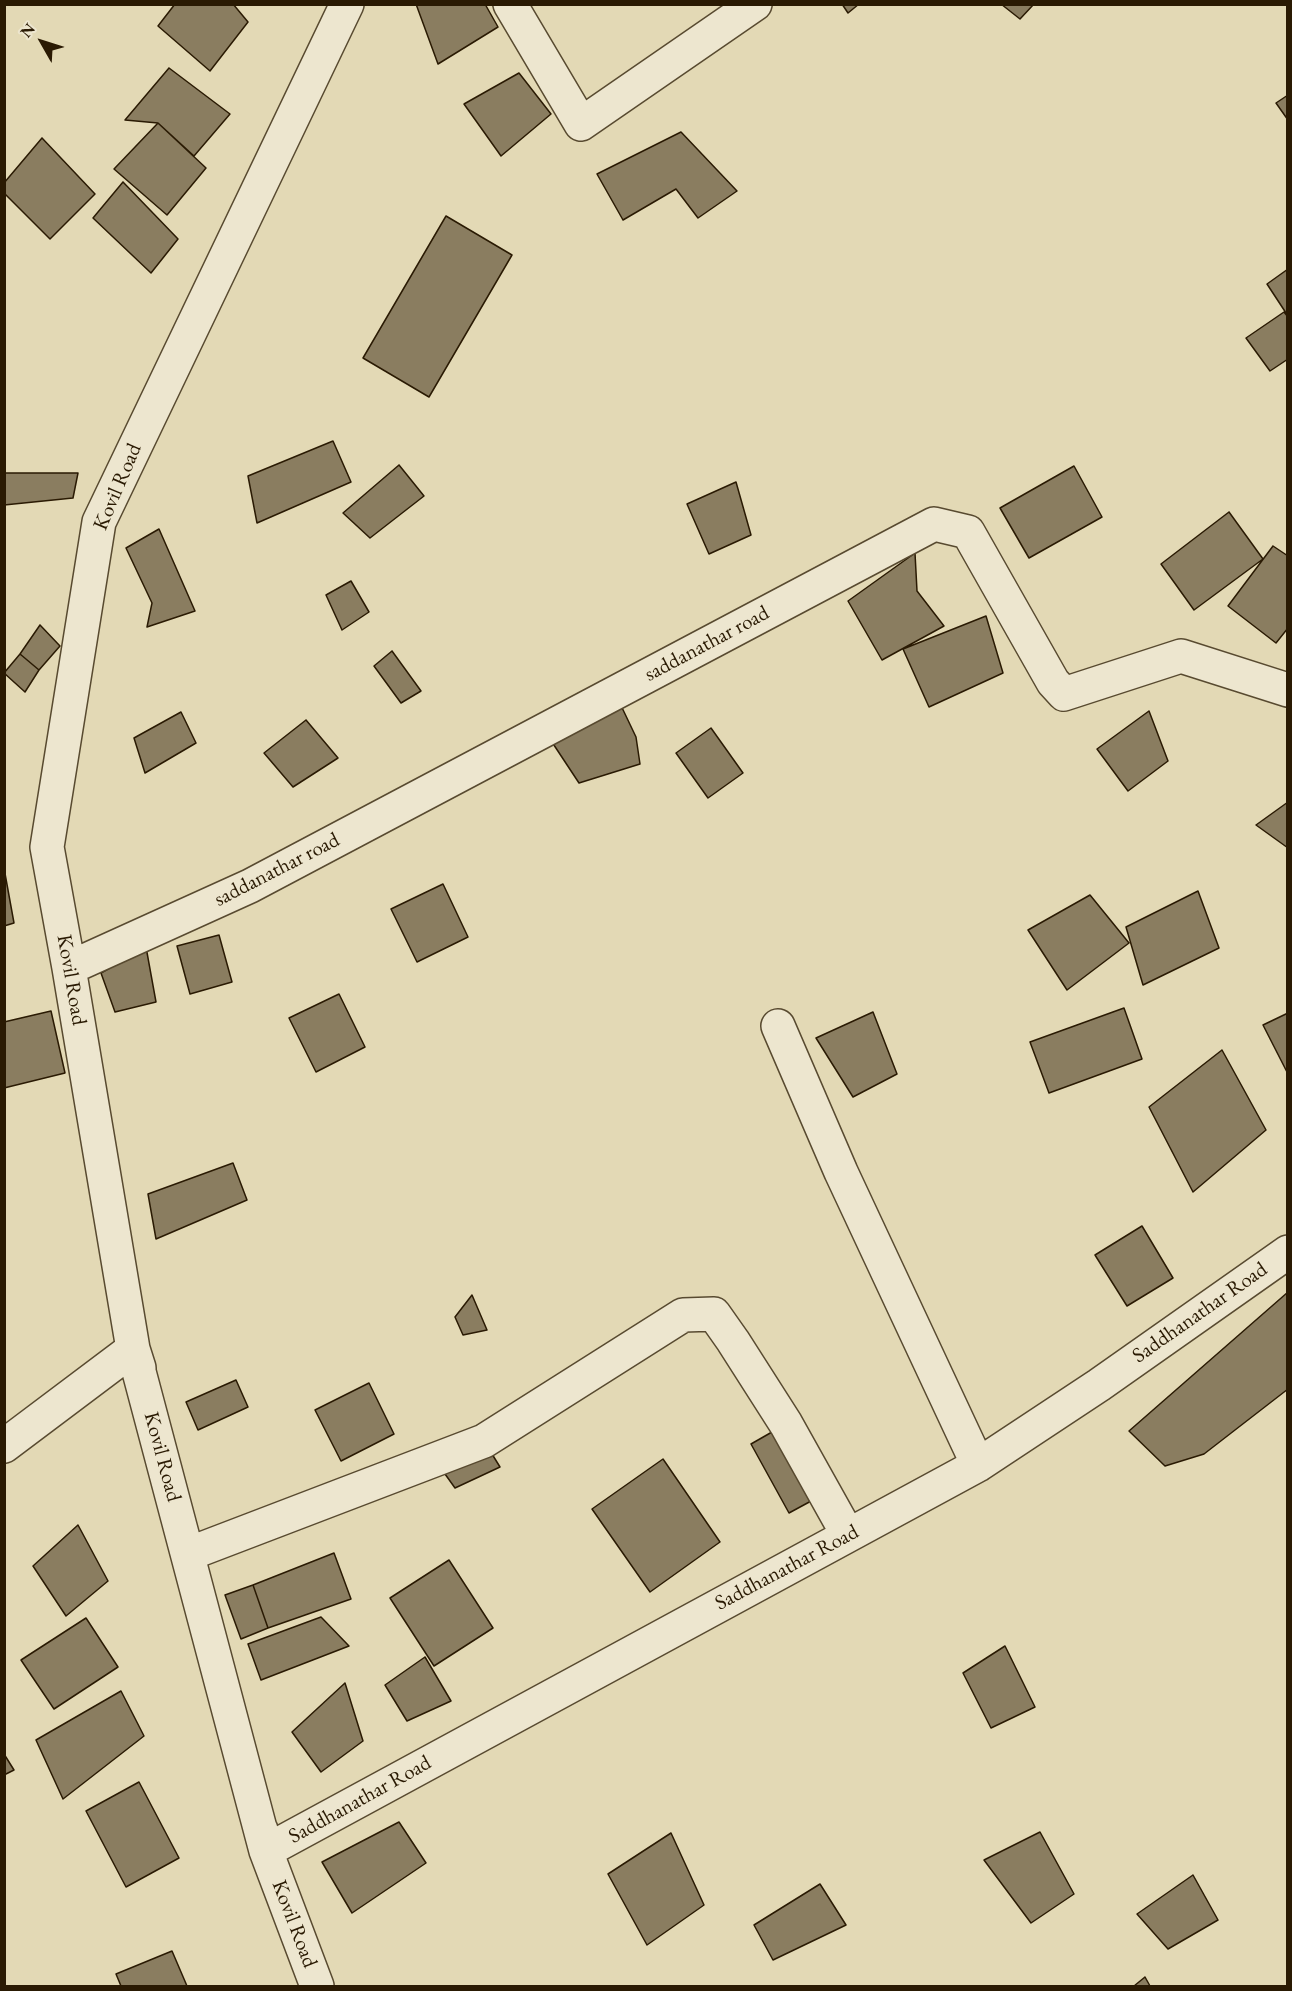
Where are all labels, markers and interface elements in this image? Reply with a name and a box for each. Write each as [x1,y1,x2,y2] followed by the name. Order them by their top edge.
[12,12,72,72] north arrow
[15,19,40,42] text: N
[88,440,148,534] street label: Kovil Road
[640,601,774,687] street label: saddanathar road
[210,828,344,912] street label: saddanathar road
[51,933,91,1027] street label: Kovil Road
[1128,1257,1272,1369] street label: Saddhanathar Road
[138,1409,186,1505] street label: Kovil Road
[711,1520,863,1616] street label: Saddhanathar Road
[284,1750,436,1850] street label: Saddhanathar Road
[266,1877,322,1971] street label: Kovil Road

